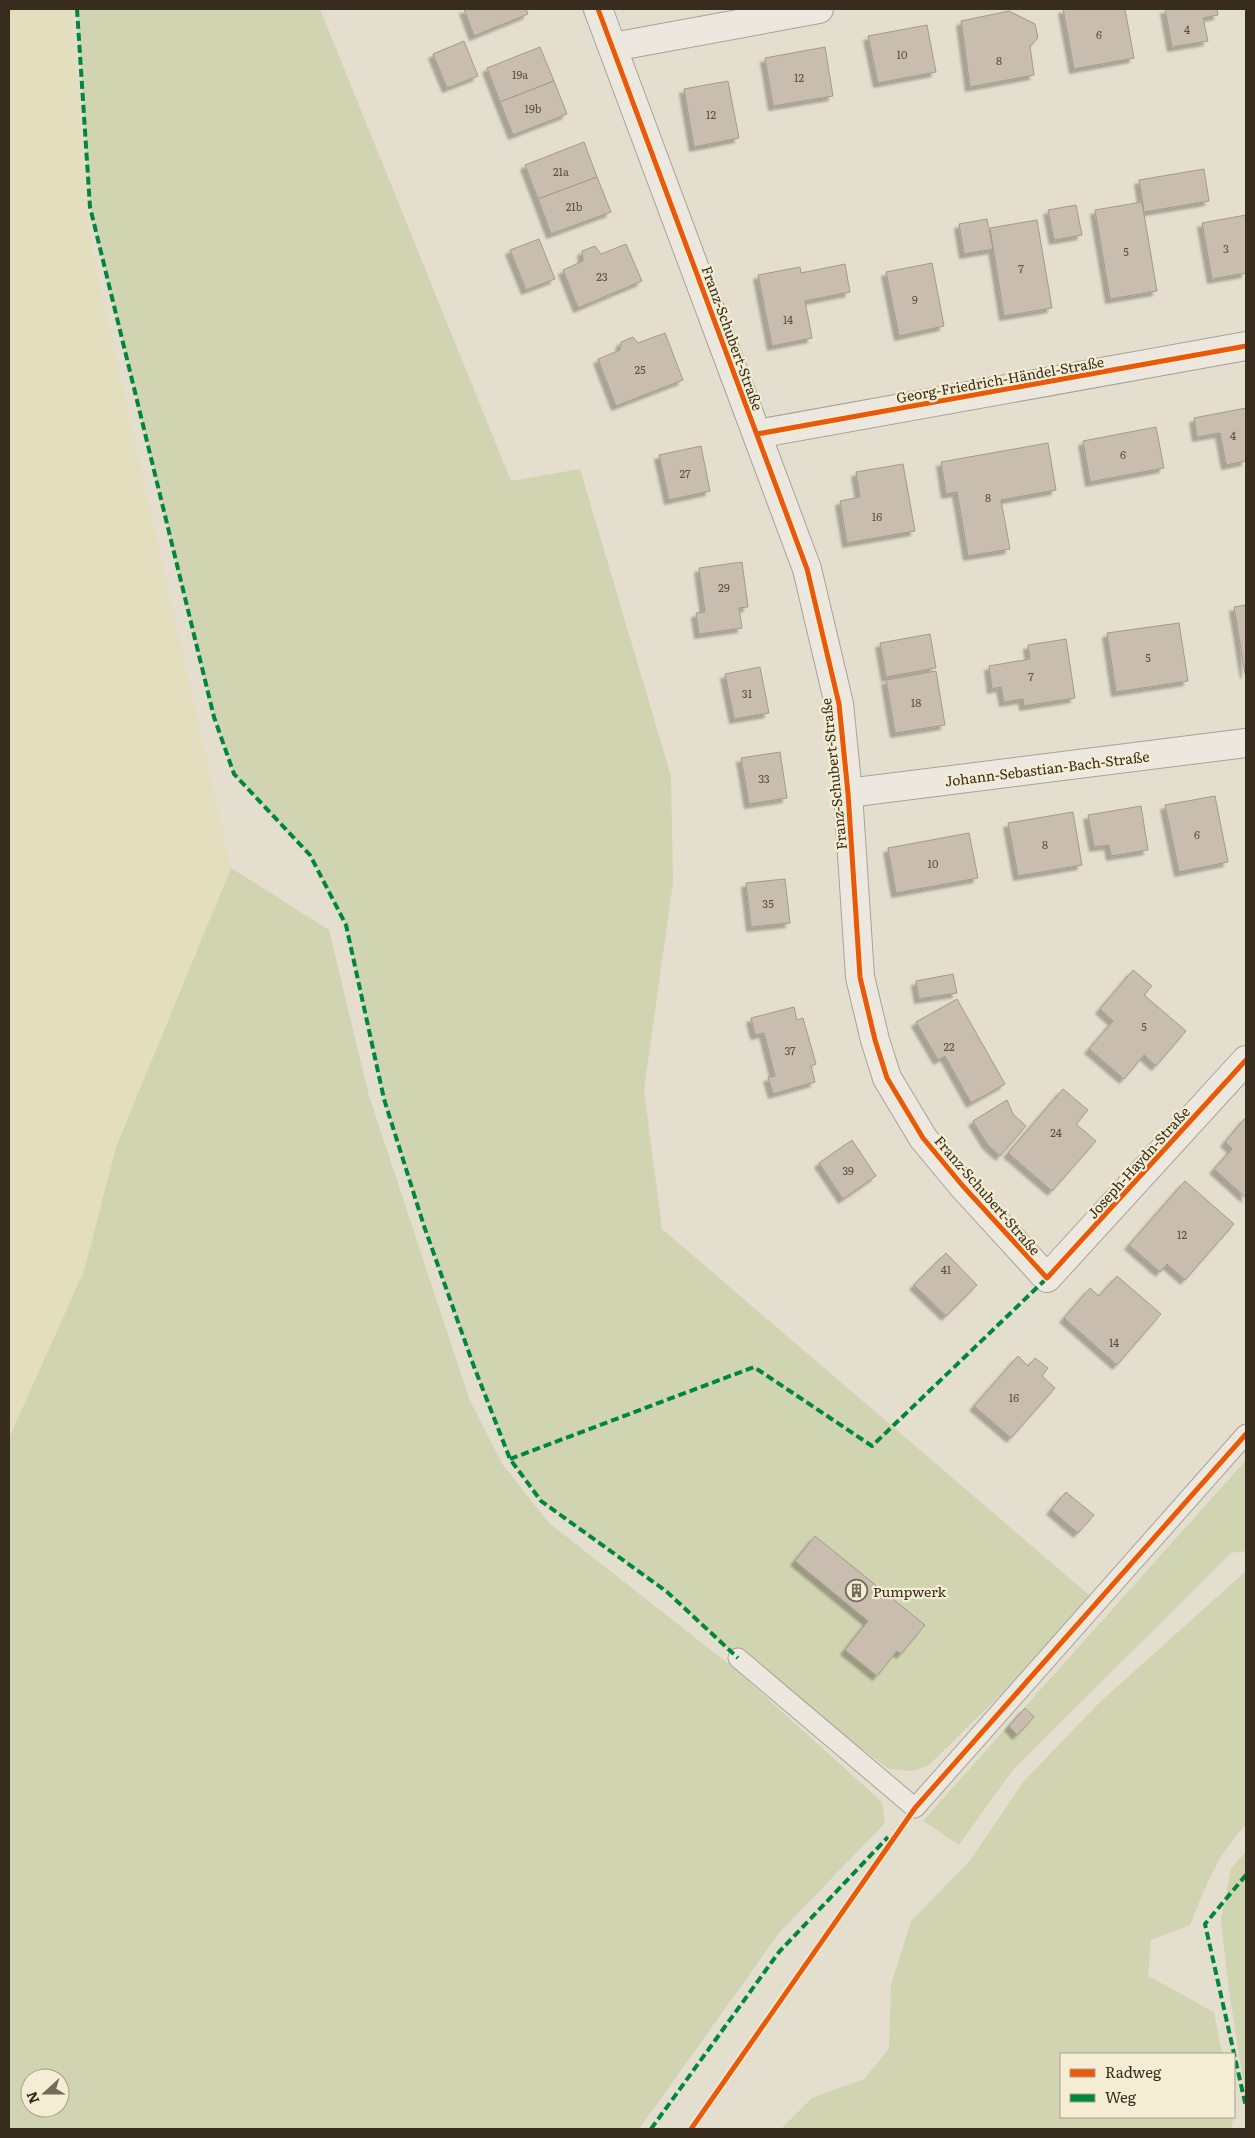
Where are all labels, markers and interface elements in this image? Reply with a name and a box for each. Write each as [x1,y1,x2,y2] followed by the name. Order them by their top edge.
[1184,21,1190,37] house number: 4
[1096,26,1102,42] house number: 6
[897,46,907,62] house number: 10
[996,52,1002,68] house number: 8
[512,66,528,82] house number: 19a
[794,69,804,85] house number: 12
[525,100,542,116] house number: 19b
[706,106,716,122] house number: 12
[553,163,569,179] house number: 21a
[566,198,583,214] house number: 21b
[1223,240,1229,256] house number: 3
[1123,243,1129,259] house number: 5
[1018,260,1024,276] house number: 7
[697,263,769,413] street label: Franz-Schubert-Straße
[596,268,608,284] house number: 23
[912,291,918,307] house number: 9
[783,311,793,327] house number: 14
[895,351,1105,407] street label: Georg-Friedrich-Händel-Straße
[634,361,646,377] house number: 25
[1230,427,1236,443] house number: 4
[1120,446,1126,462] house number: 6
[679,465,691,481] house number: 27
[985,489,991,505] house number: 8
[872,508,882,524] house number: 16
[718,579,730,595] house number: 29
[1145,649,1151,665] house number: 5
[1028,668,1034,684] house number: 7
[742,685,753,701] house number: 31
[911,694,921,710] house number: 18
[815,697,851,851] street label: Franz-Schubert-Straße
[944,746,1150,790] street label: Johann-Sebastian-Bach-Straße
[758,770,770,786] house number: 33
[1194,826,1200,842] house number: 6
[1042,836,1048,852] house number: 8
[928,855,938,871] house number: 10
[762,895,774,911] house number: 35
[1141,1018,1147,1034] house number: 5
[943,1038,955,1054] house number: 22
[784,1042,796,1058] house number: 37
[1082,1102,1194,1222] street label: Joseph-Haydn-Straße
[1050,1124,1062,1140] house number: 24
[930,1131,1046,1259] street label: Franz-Schubert-Straße
[842,1162,854,1178] house number: 39
[1177,1226,1187,1242] house number: 12
[941,1261,952,1277] house number: 41
[1109,1334,1119,1350] house number: 14
[1009,1389,1019,1405] house number: 16
[845,1579,869,1603] building icon: Pumpwerk
[873,1581,947,1601] place label: Pumpwerk
[1060,2053,1235,2118] legend
[1105,2060,1162,2083] text: Radweg
[20,2068,70,2118] north arrow
[1105,2085,1137,2108] text: Weg
[20,2089,43,2107] text: N

